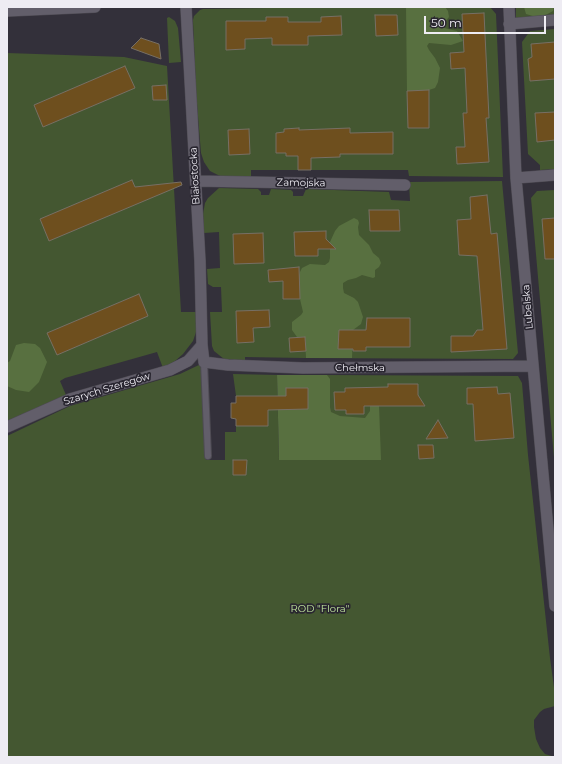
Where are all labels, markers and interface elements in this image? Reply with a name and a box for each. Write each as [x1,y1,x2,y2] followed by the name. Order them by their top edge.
[426,8,548,34] scale bar
[431,15,462,30] text: 50 m
[188,147,202,205] street label: Białostocka
[277,177,325,189] street label: Zamojska
[520,284,536,330] street label: Lubelska
[335,362,385,374] street label: Chełmska
[62,370,152,408] street label: Szarych Szeregów
[291,603,349,615] park label: ROD "Flora"

